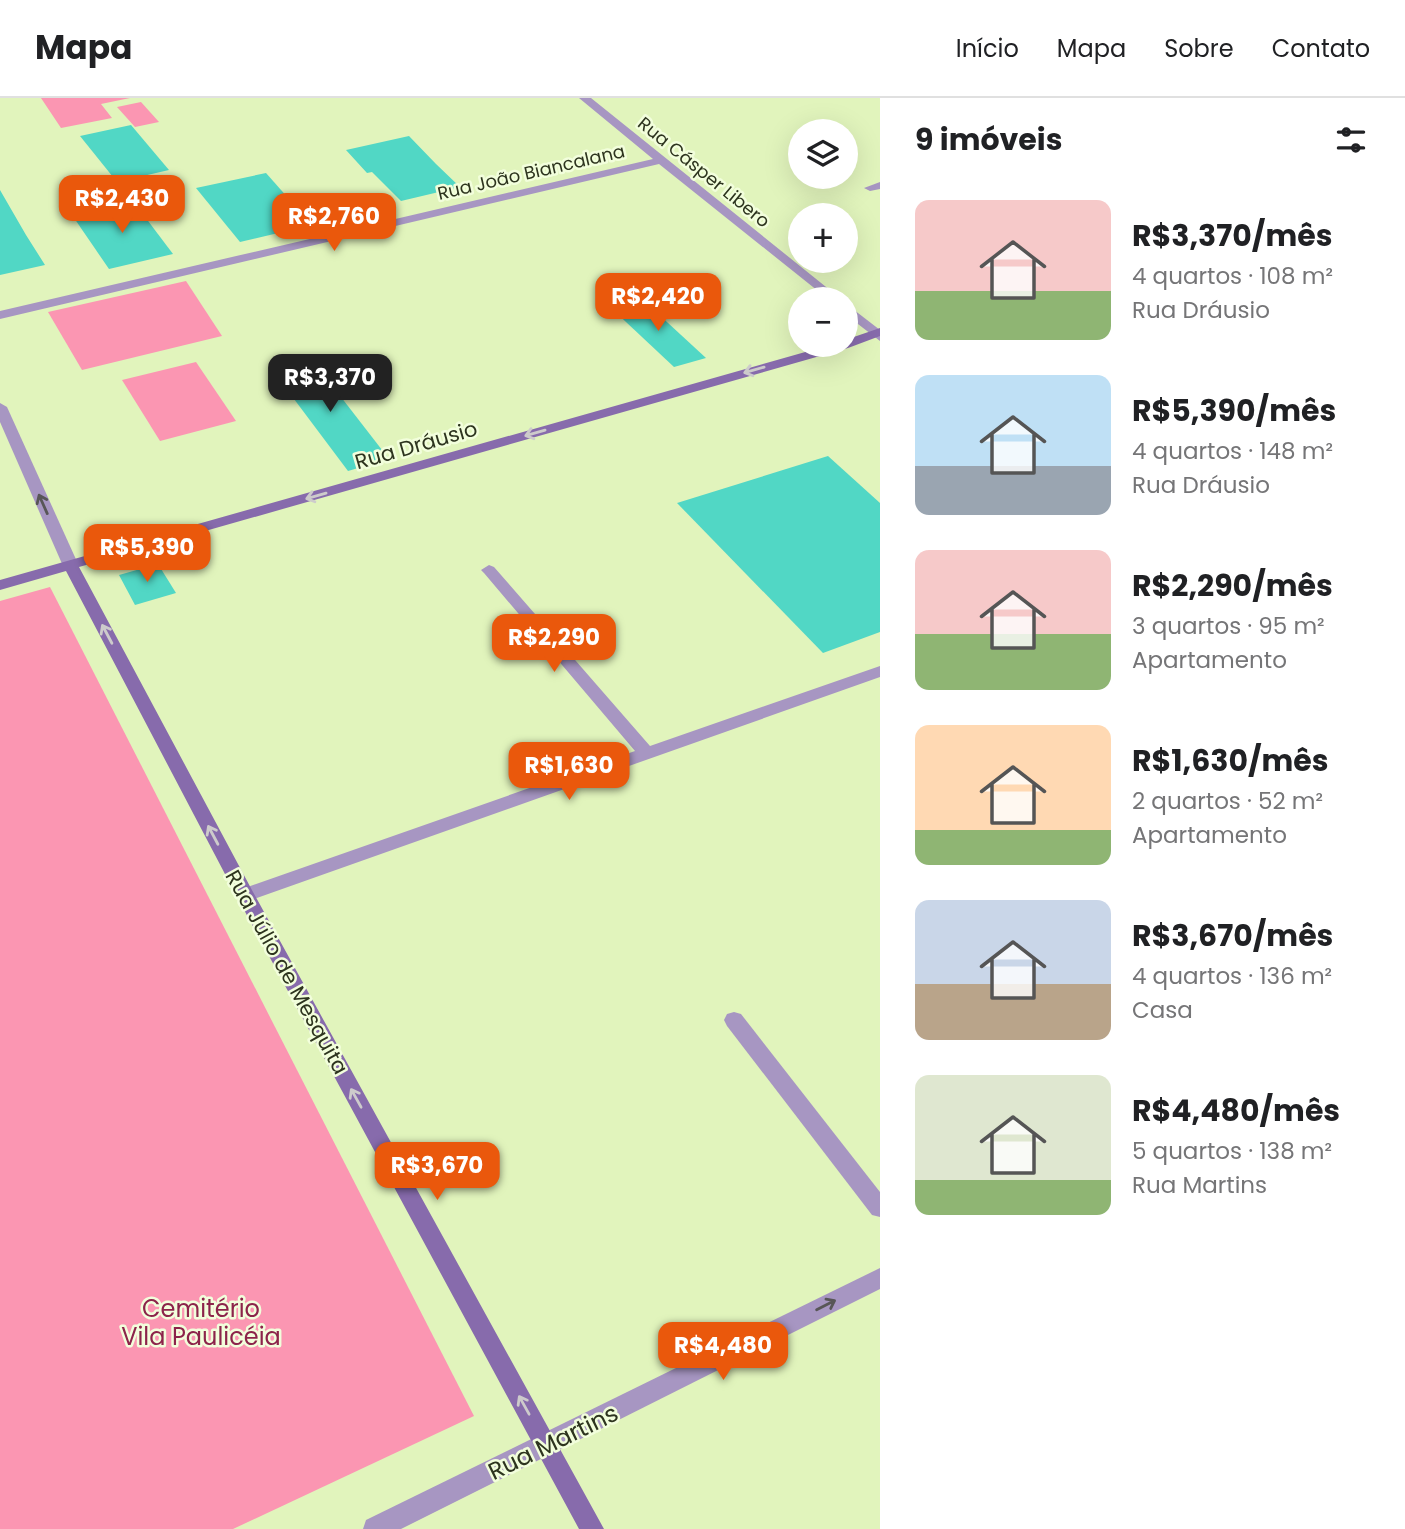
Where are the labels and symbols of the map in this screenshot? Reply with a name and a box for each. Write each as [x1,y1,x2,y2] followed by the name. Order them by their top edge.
[633,111,775,233] street label: Rua Cásper Libero
[435,138,627,206] street label: Rua João Biancalana
[57,176,187,235] pin: R$2,430
[269,194,399,253] pin: R$2,760
[593,274,723,333] pin: R$2,420
[265,354,395,414] pin: R$3,370
[743,365,765,378] one-way arrow
[351,414,481,476] street label: Rua Dráusio
[524,427,547,440] one-way arrow
[305,490,327,503] one-way arrow
[36,494,49,515] one-way arrow
[82,524,212,584] pin: R$5,390
[489,614,619,674] pin: R$2,290
[99,624,113,644] one-way arrow
[504,742,634,802] pin: R$1,630
[206,825,219,846] one-way arrow
[219,865,355,1079] street label: Rua Júlio de Mesquita
[348,1088,362,1108] one-way arrow
[372,1142,502,1202] pin: R$3,670
[121,1292,281,1353] park label: Cemitério Vila Paulicéia
[815,1298,836,1312] one-way arrow
[658,1322,788,1382] pin: R$4,480
[516,1395,530,1415] one-way arrow
[482,1396,624,1488] street label: Rua Martins

